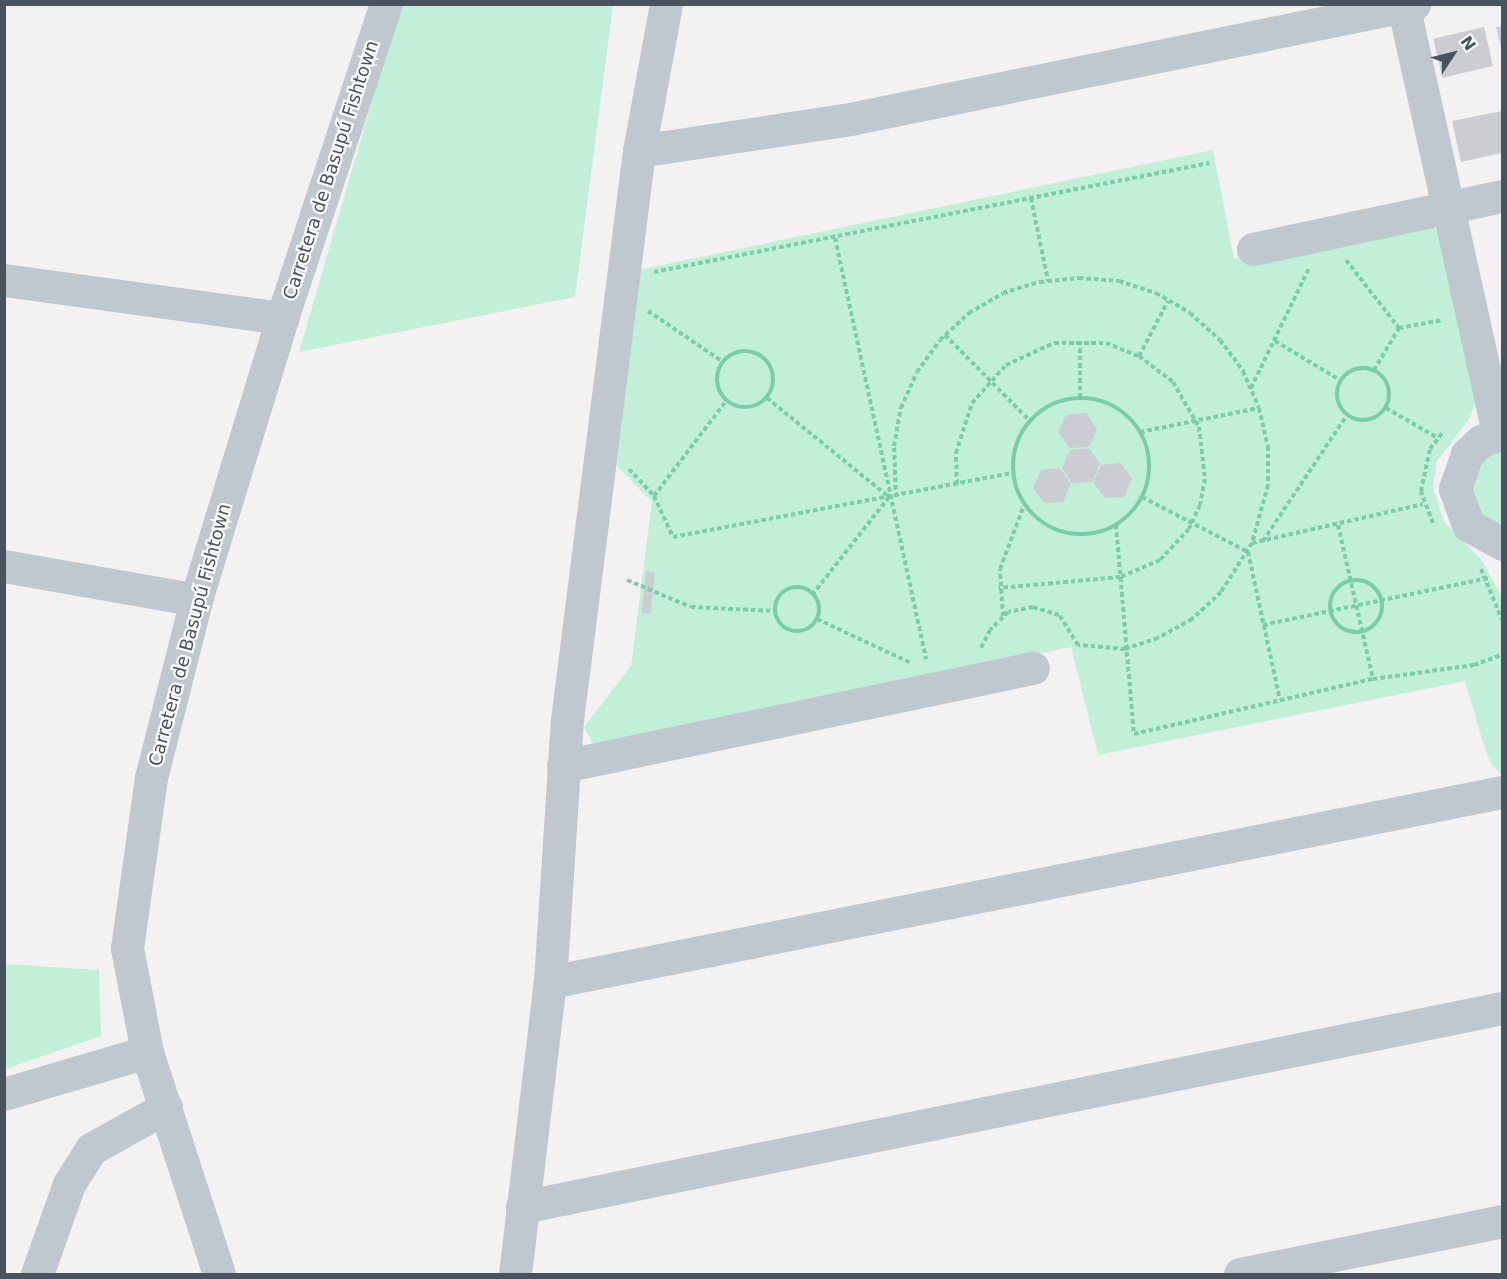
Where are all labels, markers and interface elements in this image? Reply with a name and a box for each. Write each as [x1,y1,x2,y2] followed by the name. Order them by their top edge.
[1423,24,1483,84] north arrow
[1457,32,1480,54] text: N
[279,38,383,302] street label: Carretera de Basupú Fishtown
[144,501,236,769] street label: Carretera de Basupú Fishtown

